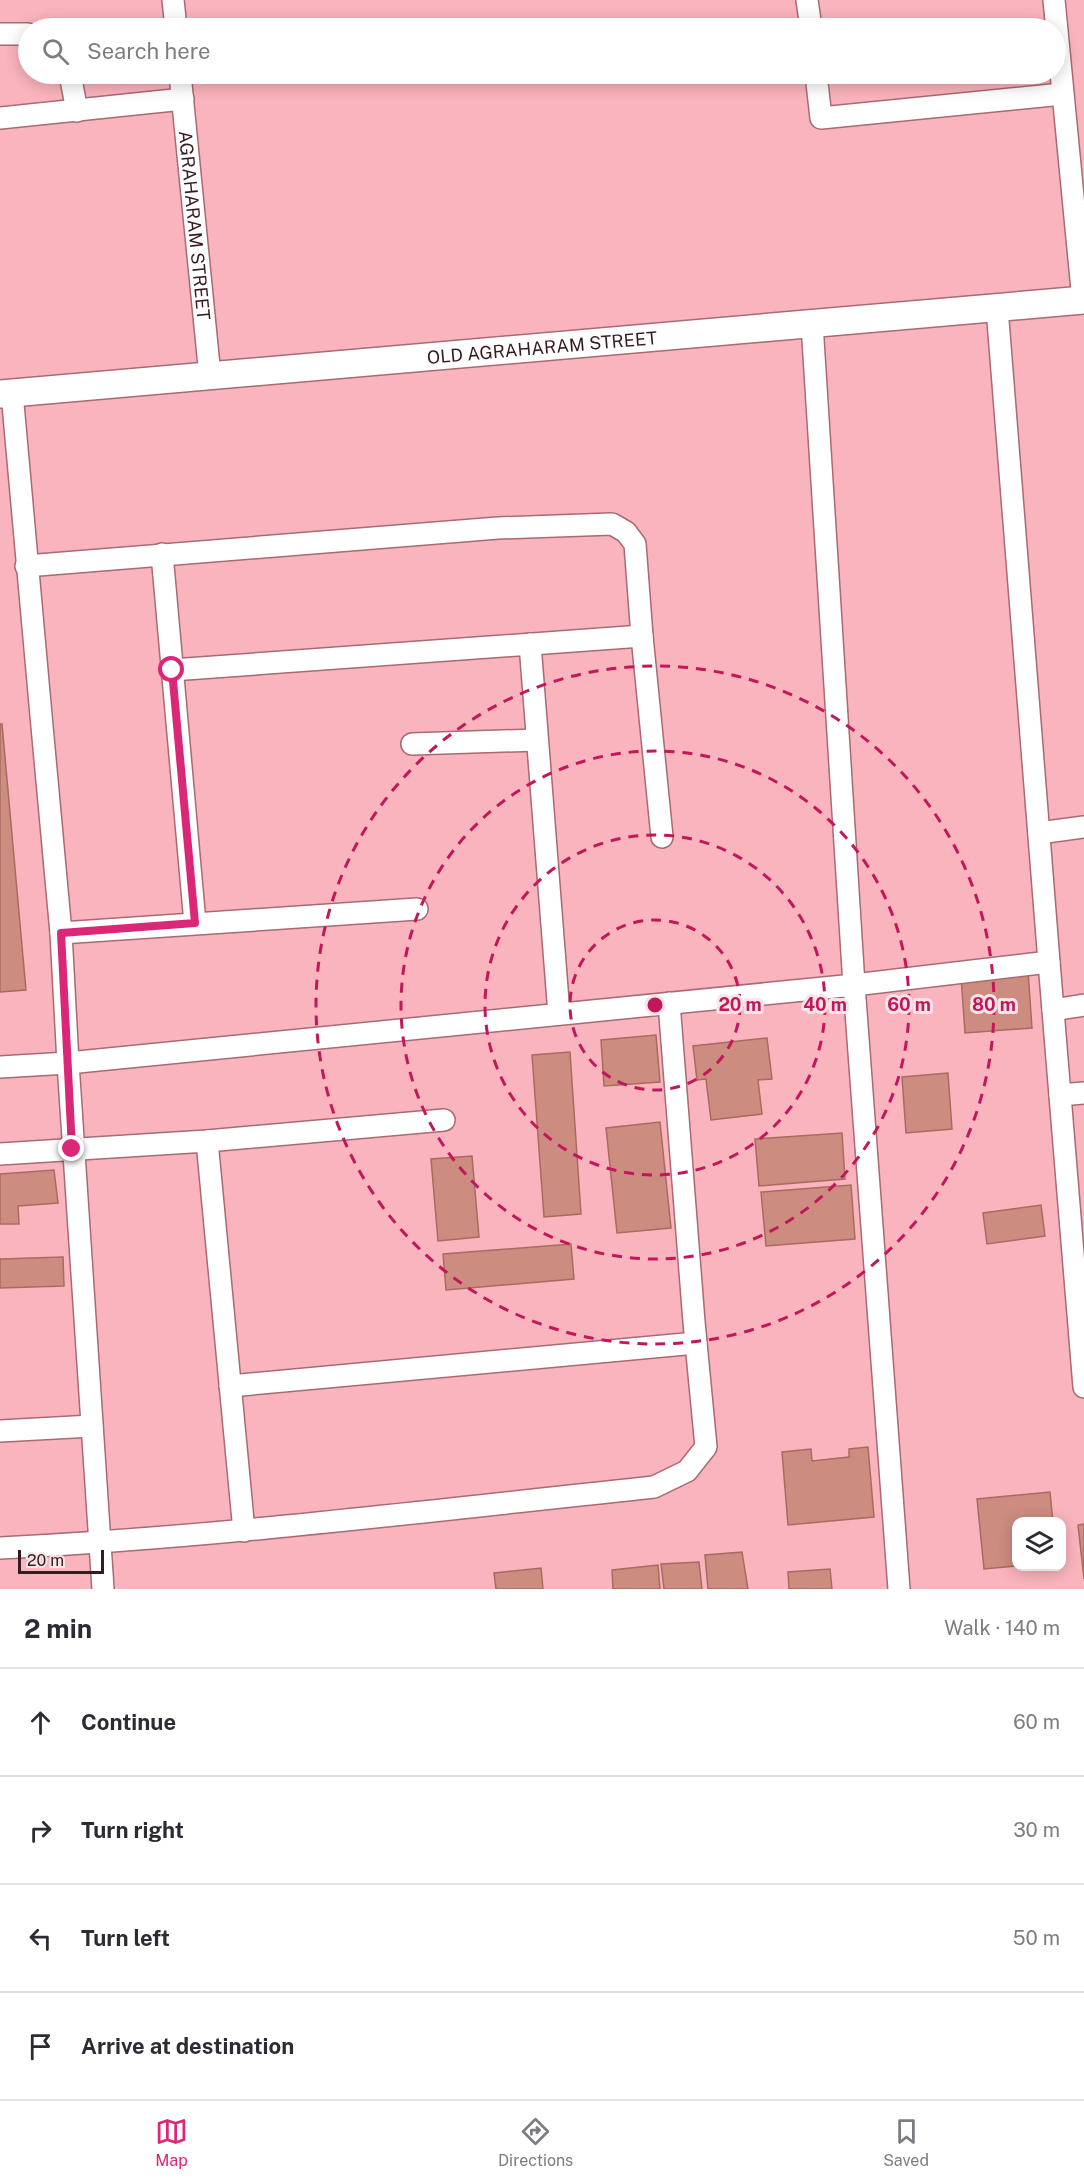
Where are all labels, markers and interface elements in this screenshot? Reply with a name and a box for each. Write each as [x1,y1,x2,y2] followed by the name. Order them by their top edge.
[18,18,1066,84] search box
[39,35,72,68] icon: search
[87,38,211,64] text: Search here
[175,129,215,321] street label: AGRAHARAM STREET
[426,327,658,367] street label: OLD AGRAHARAM STREET
[158,656,184,682] route start
[718,994,762,1015] text: 20 m
[803,994,847,1015] text: 40 m
[887,994,931,1015] text: 60 m
[972,994,1016,1015] text: 80 m
[645,995,665,1015] centre of rings
[58,1135,84,1161] route end
[1012,1517,1066,1571] map controls
[1012,1517,1066,1571] button: layers
[18,1547,104,1574] scale bar
[27,1551,64,1570] text: 20 m
[24,1613,92,1644] text: 2 min
[944,1616,1060,1640] text: Walk · 140 m
[24,1706,57,1739] icon: ahead
[81,1709,176,1735] text: Continue
[1013,1710,1060,1734] text: 60 m
[24,1814,57,1847] icon: right
[81,1817,184,1843] text: Turn right
[1013,1818,1060,1842] text: 30 m
[24,1922,57,1955] icon: left
[81,1925,170,1951] text: Turn left
[1013,1926,1060,1950] text: 50 m
[24,2030,57,2063] icon: arrive
[81,2033,294,2059] text: Arrive at destination
[155,2115,188,2170] tab: Map
[498,2115,573,2170] tab: Directions
[883,2115,929,2170] tab: Saved

